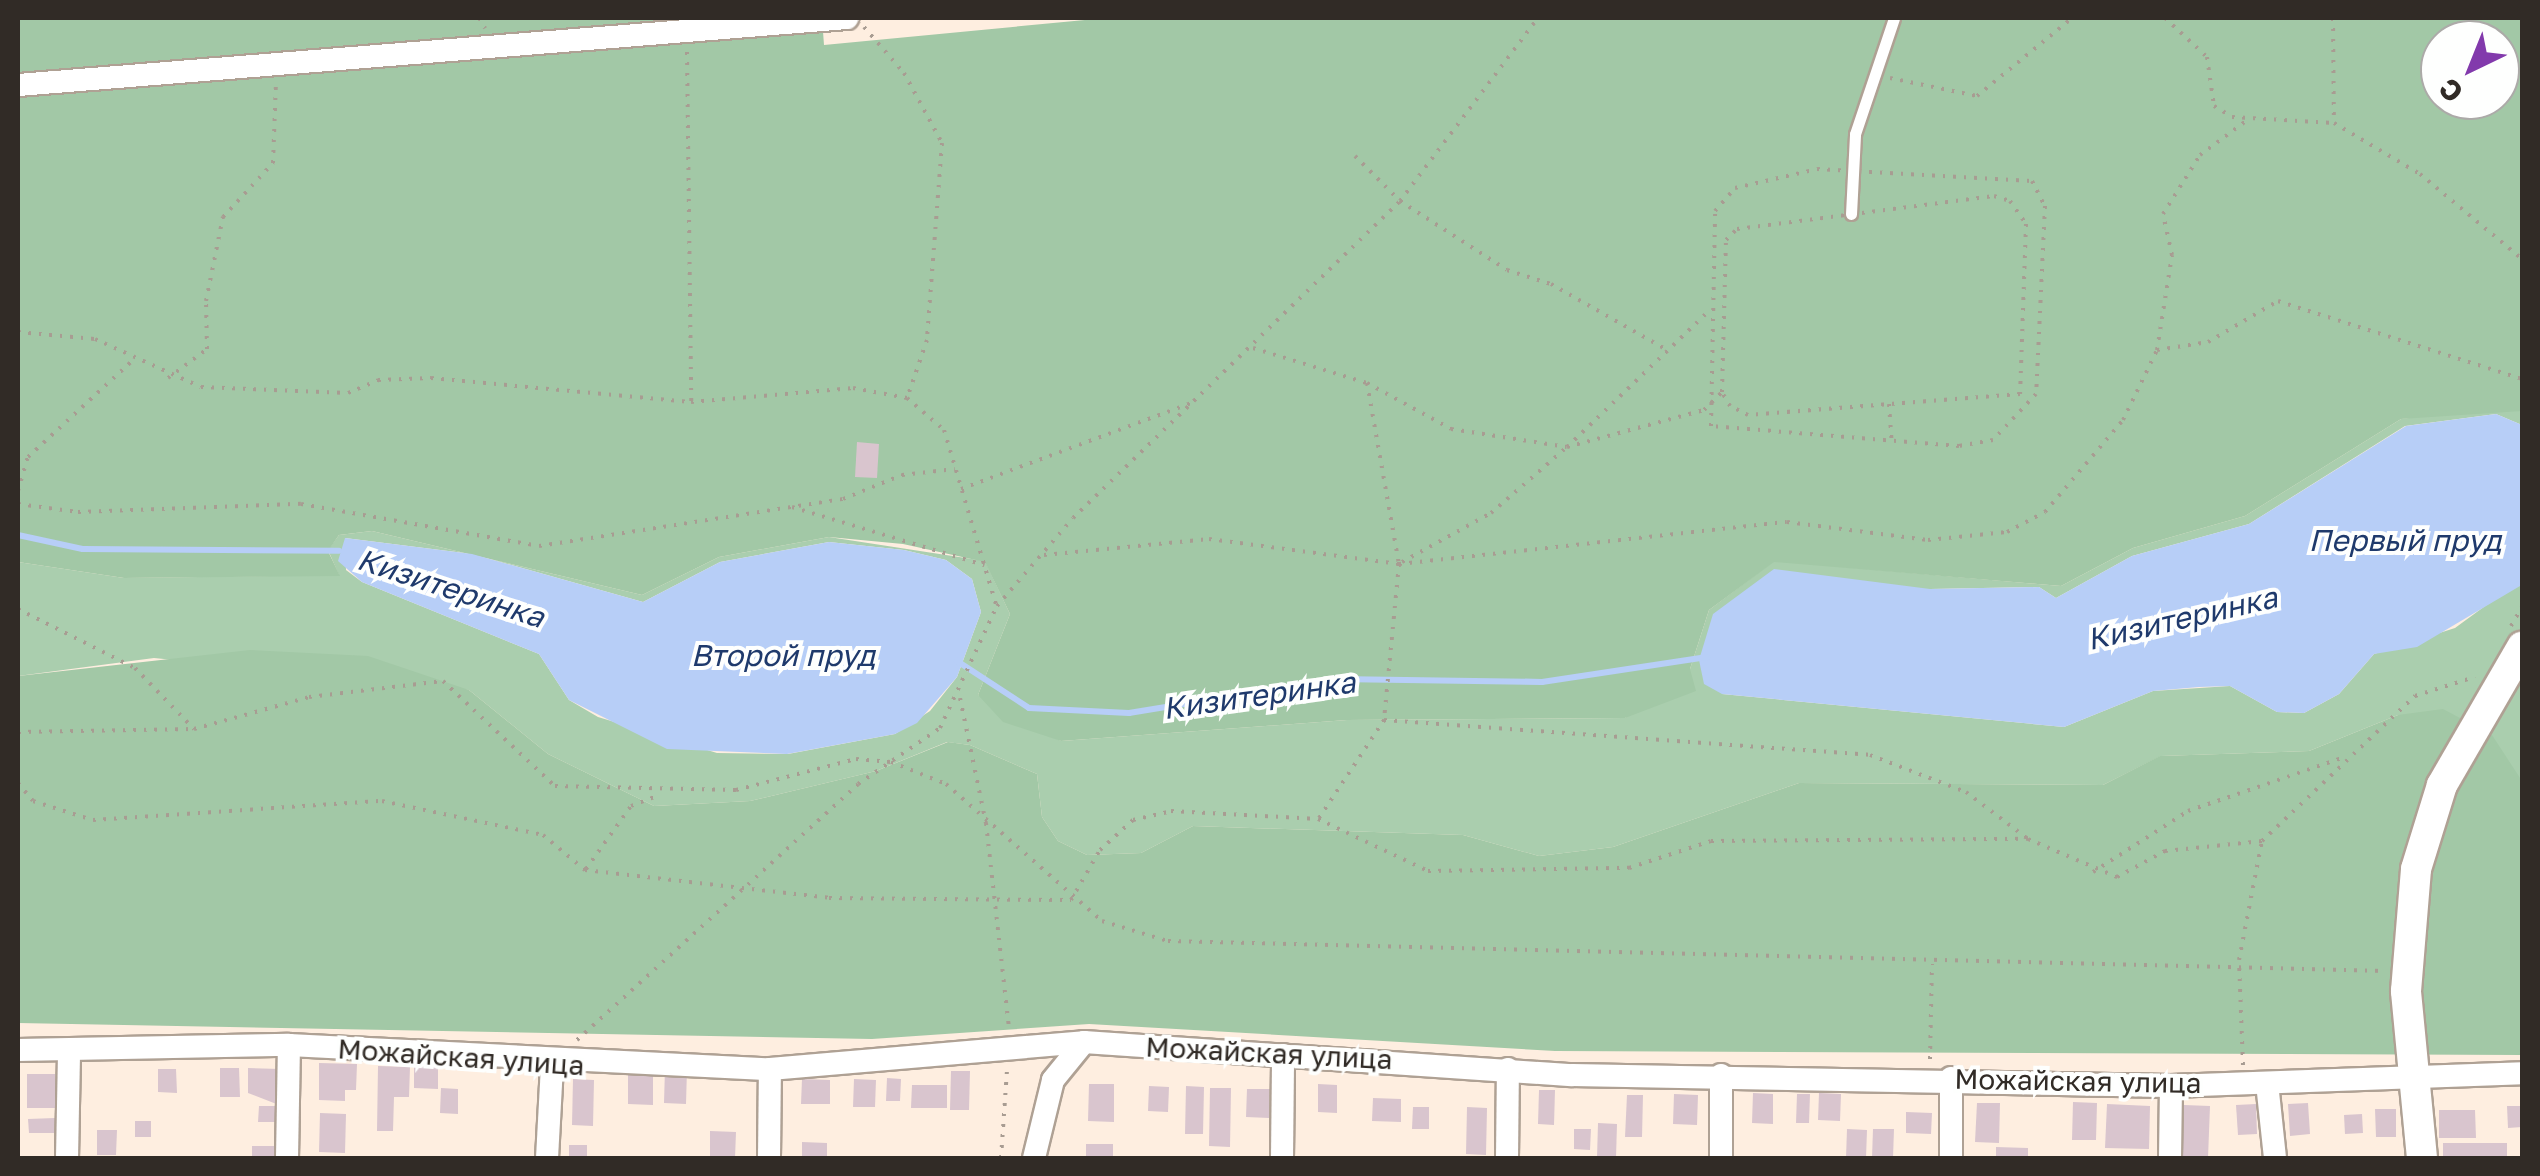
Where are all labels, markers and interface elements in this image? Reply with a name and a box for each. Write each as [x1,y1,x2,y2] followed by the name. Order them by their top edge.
[2420,20,2520,120] north arrow
[2432,72,2469,110] text: С
[2309,522,2501,558] water label: Первый пруд
[353,541,549,635] water label: Кизитеринка
[2083,579,2281,657] water label: Кизитеринка
[691,637,875,673] water label: Второй пруд
[1160,664,1358,726] water label: Кизитеринка
[1145,1030,1393,1076] street label: Можайская улица
[337,1032,585,1082] street label: Можайская улица
[1954,1062,2202,1100] street label: Можайская улица

